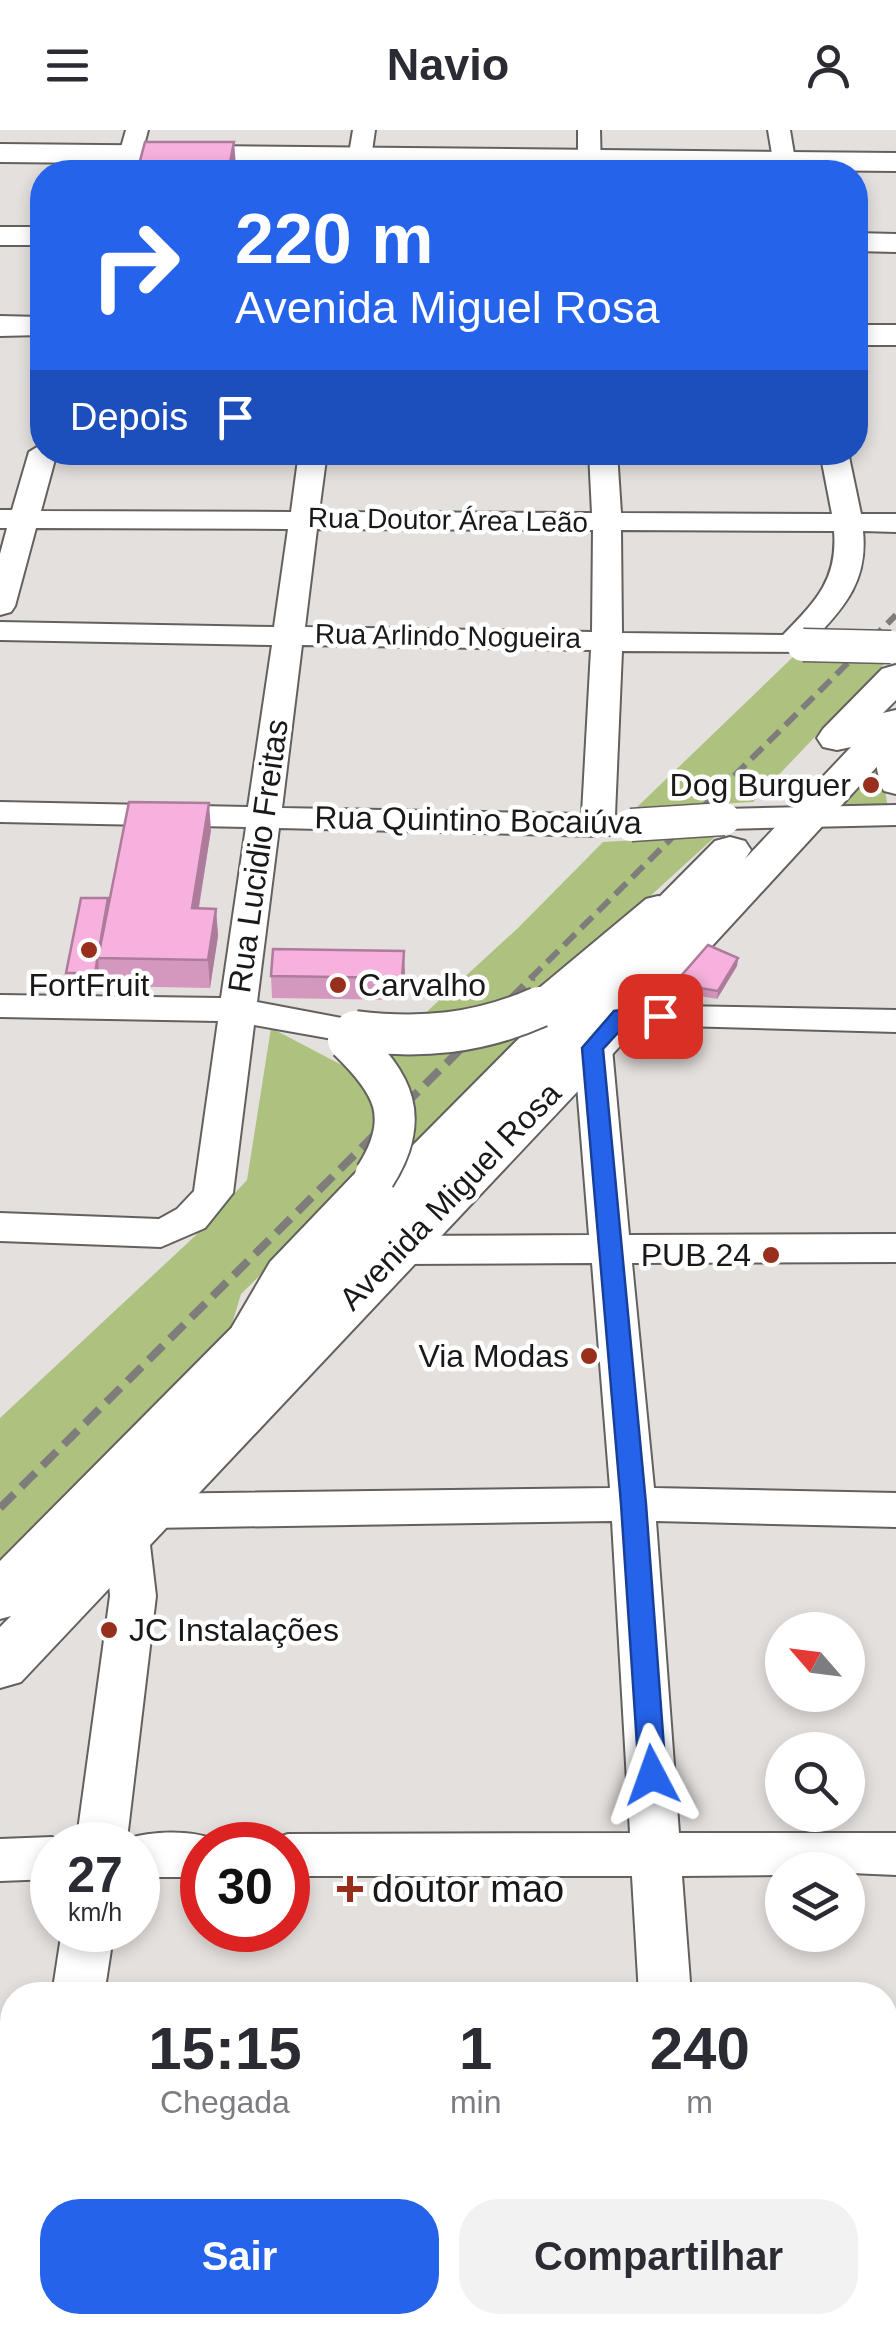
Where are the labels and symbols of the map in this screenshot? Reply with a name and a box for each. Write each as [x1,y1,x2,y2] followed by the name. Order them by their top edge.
[308,502,588,538] street label: Rua Doutor Área Leão
[315,618,582,654] street label: Rua Arlindo Nogueira
[221,717,295,995] street label: Rua Lucidio Freitas
[670,767,851,803] place label: Dog Burguer
[860,774,882,796] marker: Dog Burguer
[314,799,642,841] street label: Rua Quintino Bocaiúva
[78,939,100,961] marker: FortFruit
[29,967,150,1003] place label: FortFruit
[358,967,486,1003] place label: Carvalho
[327,974,349,996] marker: Carvalho
[618,974,703,1059] pin
[332,1075,568,1317] street label: Avenida Miguel Rosa
[641,1237,751,1273] place label: PUB 24
[760,1244,782,1266] marker: PUB 24
[418,1338,569,1374] place label: Via Modas
[578,1345,600,1367] marker: Via Modas
[129,1612,339,1648] place label: JC Instalações
[765,1612,865,1712] north arrow
[98,1619,120,1641] marker: JC Instalações
[600,1723,704,1827] position arrow
[180,1822,310,1952] speed limit sign: 30
[372,1868,564,1910] place label: doutor mao
[337,1876,363,1902] marker: doutor mao

